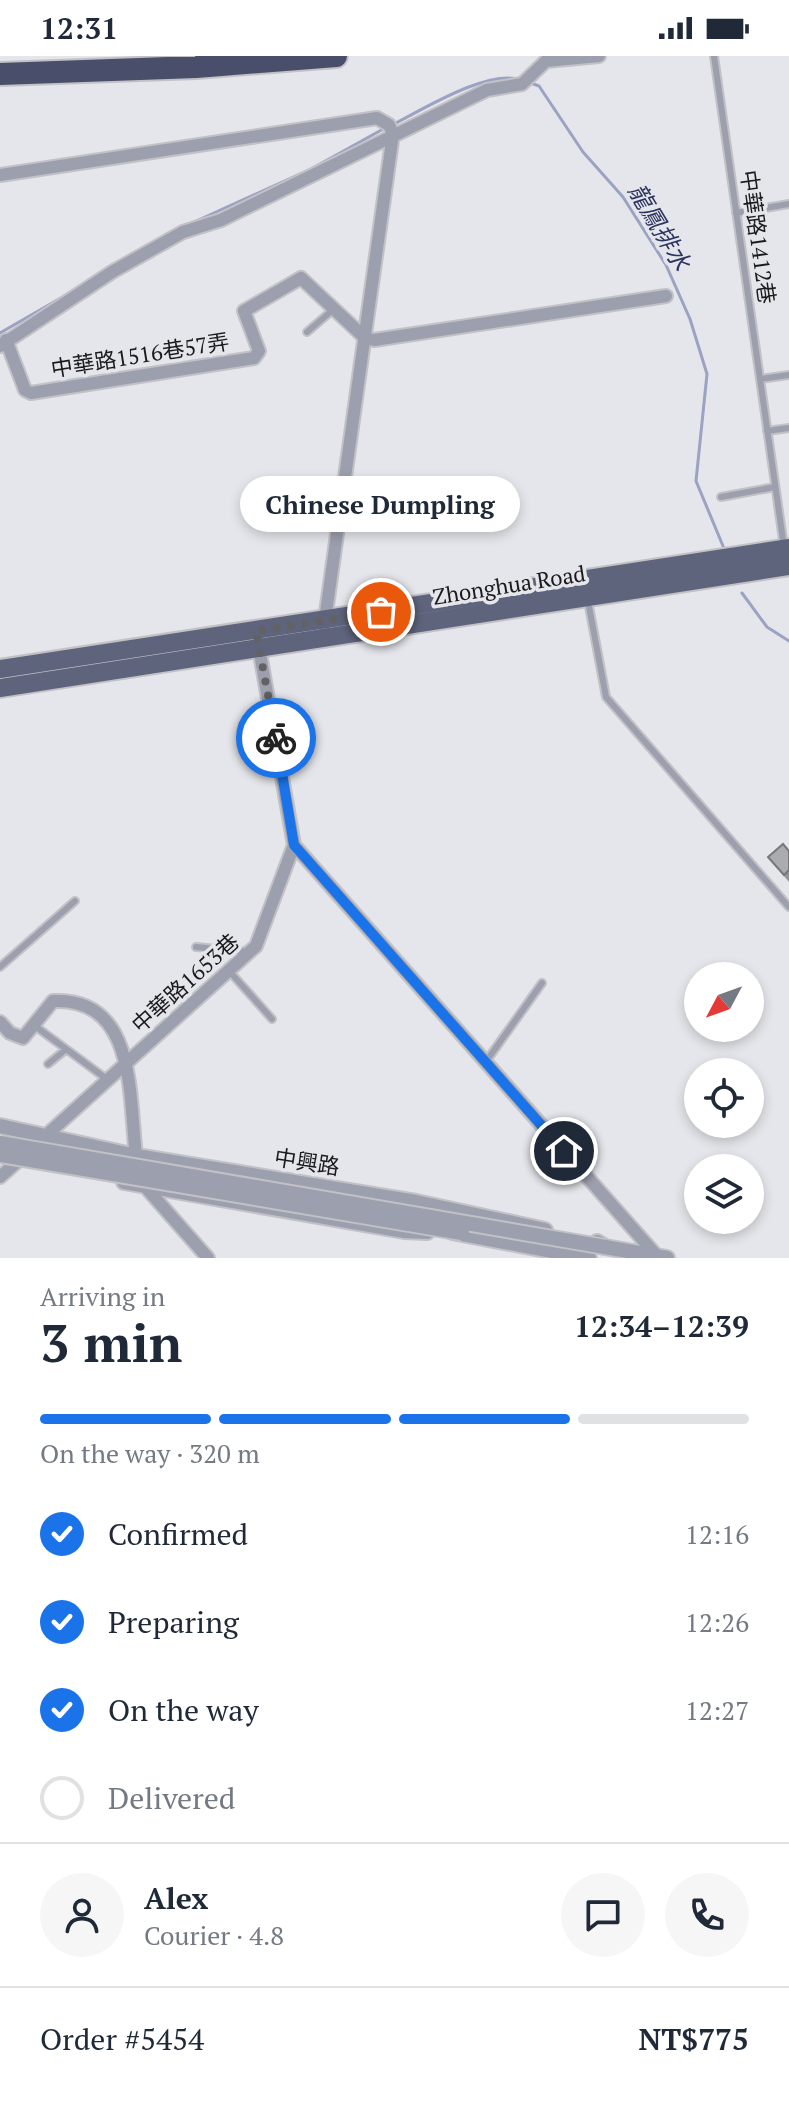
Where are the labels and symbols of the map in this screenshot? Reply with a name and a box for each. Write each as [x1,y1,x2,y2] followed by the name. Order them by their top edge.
[735,168,782,306] street label: 中華路1412巷
[621,177,699,277] water label: 龍鳳排水
[49,326,231,383] street label: 中華路1516巷57弄
[241,476,521,532] callout: Chinese Dumpling
[430,558,587,611] street label: Zhonghua Road
[347,578,415,646] pin
[236,698,316,778] courier
[125,927,244,1039] street label: 中華路1653巷
[684,962,764,1042] north arrow
[530,1117,598,1185] pin
[272,1142,342,1181] street label: 中興路

